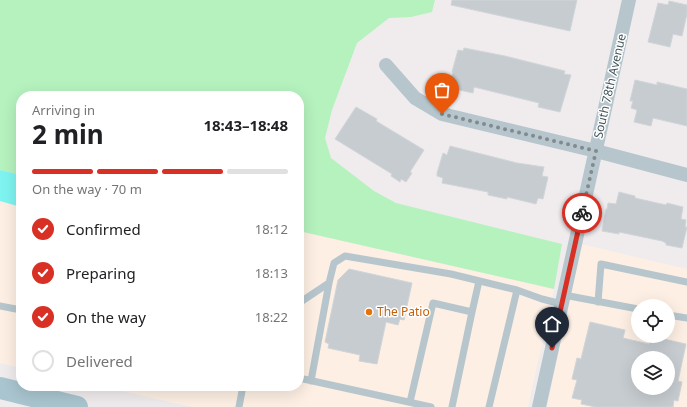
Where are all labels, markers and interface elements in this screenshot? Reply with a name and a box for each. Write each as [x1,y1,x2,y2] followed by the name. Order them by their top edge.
[589,32,630,140] street label: South 78th Avenue
[425,73,459,114] pin
[431,79,453,101] icon: bag
[32,101,95,119] text: Arriving in
[203,115,288,135] text: 18:43–18:48
[32,116,104,152] text: 2 min
[32,180,142,198] text: On the way · 70 m
[562,193,602,233] courier
[571,202,593,224] icon: bike
[32,218,54,240] icon: check
[66,219,141,239] text: Confirmed
[255,220,288,238] text: 18:12
[32,262,54,284] icon: check
[66,263,136,283] text: Preparing
[255,264,288,282] text: 18:13
[631,299,675,395] map controls
[631,299,675,343] button: locate
[377,303,430,320] place label: The Patio
[32,306,54,328] icon: check
[66,307,146,327] text: On the way
[364,307,374,317] marker: The Patio
[535,307,569,348] pin
[255,308,288,326] text: 18:22
[541,313,563,335] icon: home
[66,351,133,371] text: Delivered
[631,351,675,395] button: layers

